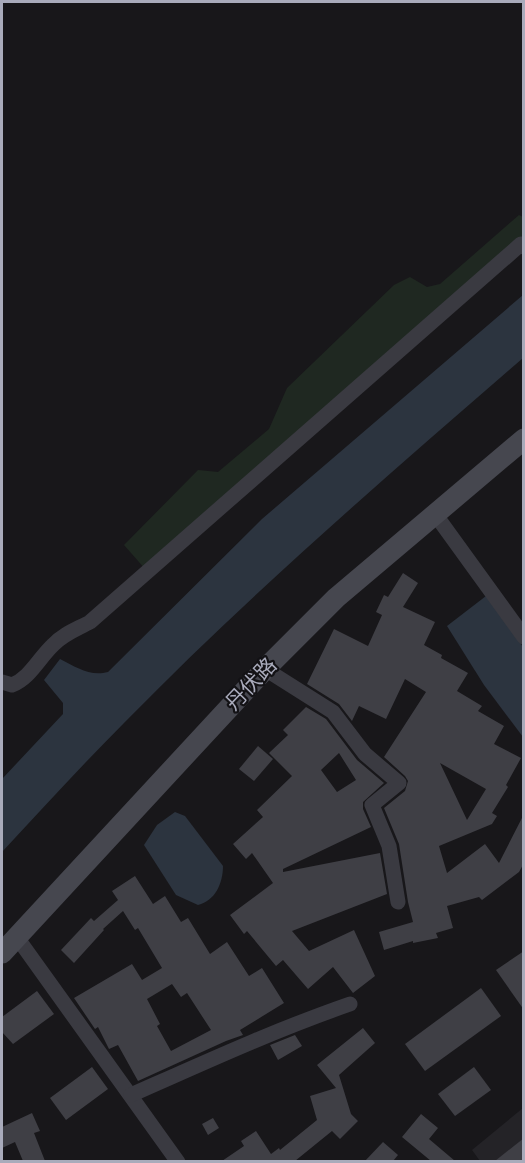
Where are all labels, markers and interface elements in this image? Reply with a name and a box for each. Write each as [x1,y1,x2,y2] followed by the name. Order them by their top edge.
[220,653,282,715] street label: 丹伏路

